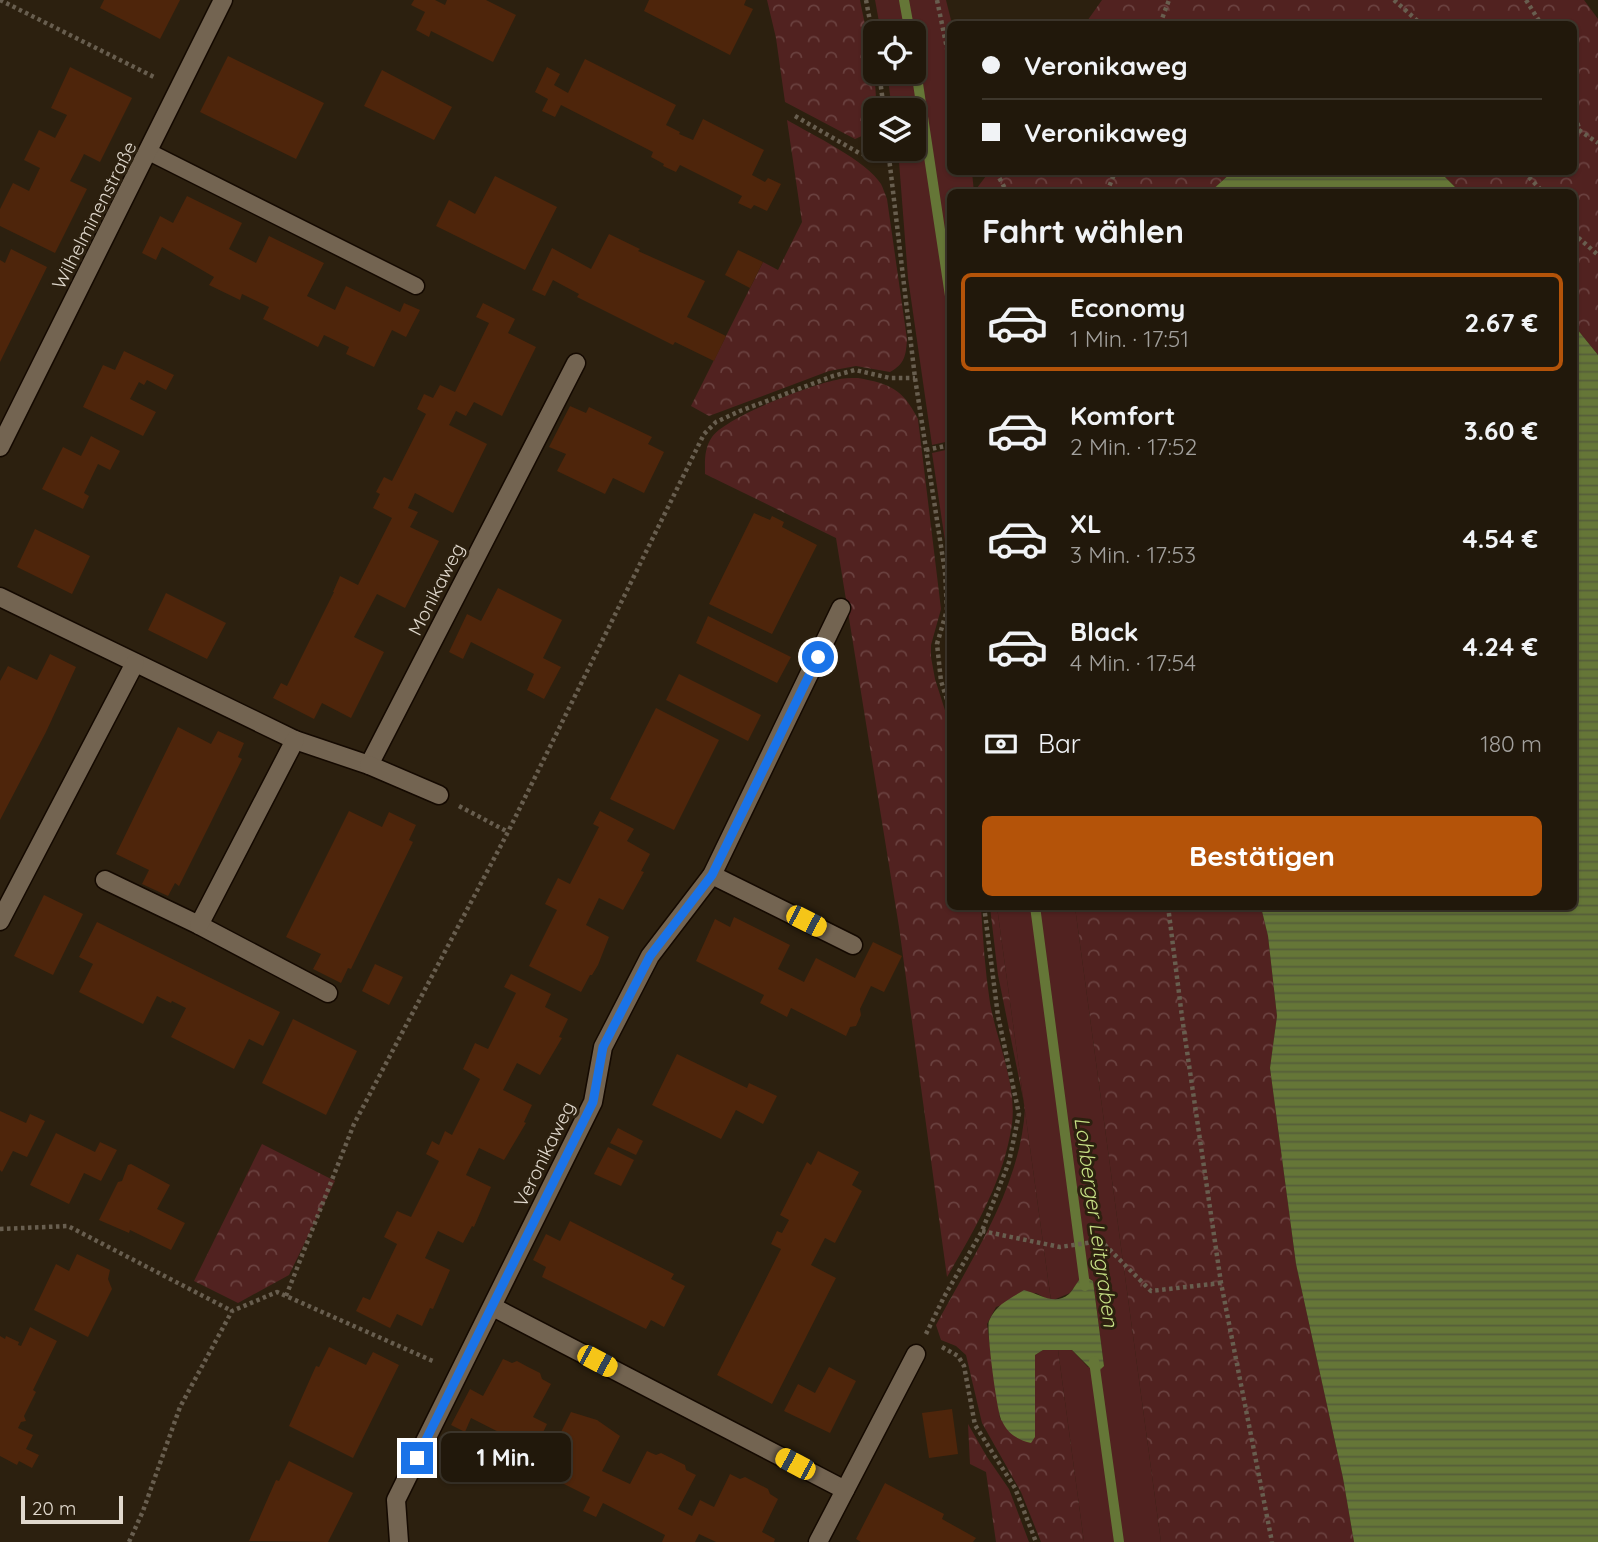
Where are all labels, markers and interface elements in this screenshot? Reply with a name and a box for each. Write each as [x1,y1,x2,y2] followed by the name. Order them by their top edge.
[863,21,926,161] map controls
[863,21,926,84] button: locate
[1024,49,1188,82] text: Veronikaweg
[863,98,926,161] button: layers
[1024,116,1188,149] text: Veronikaweg
[46,137,142,293] street label: Wilhelminenstraße
[982,211,1184,251] text: Fahrt wählen
[986,291,1049,354] icon: car
[1070,291,1185,324] text: Economy
[1464,306,1538,339] text: 2.67 €
[1070,324,1189,353] text: 1 Min. · 17:51
[986,399,1049,462] icon: car
[1070,399,1175,432] text: Komfort
[1464,414,1538,447] text: 3.60 €
[1070,432,1197,461] text: 2 Min. · 17:52
[986,507,1049,570] icon: car
[1070,507,1102,540] text: XL
[1462,522,1538,555] text: 4.54 €
[402,539,470,639] street label: Monikaweg
[1070,540,1196,569] text: 3 Min. · 17:53
[986,615,1049,678] icon: car
[1070,615,1139,648] text: Black
[1463,630,1538,663] text: 4.24 €
[802,641,834,673] route start
[1070,648,1196,677] text: 4 Min. · 17:54
[982,725,1020,763] icon: cash
[1038,727,1081,760] text: Bar
[1480,729,1542,758] text: 180 m
[982,816,1542,896] button: Bestätigen
[783,902,830,940] car
[508,1097,580,1211] street label: Veronikaweg
[1069,1115,1125,1329] water label: Lohberger Leitgraben
[574,1342,621,1380] car
[442,1434,571,1482] callout: 1 Min.
[401,1442,433,1474] route end
[476,1443,536,1472] text: 1 Min.
[772,1445,819,1483] car
[21,1493,122,1525] scale bar
[32,1496,76,1520] text: 20 m

